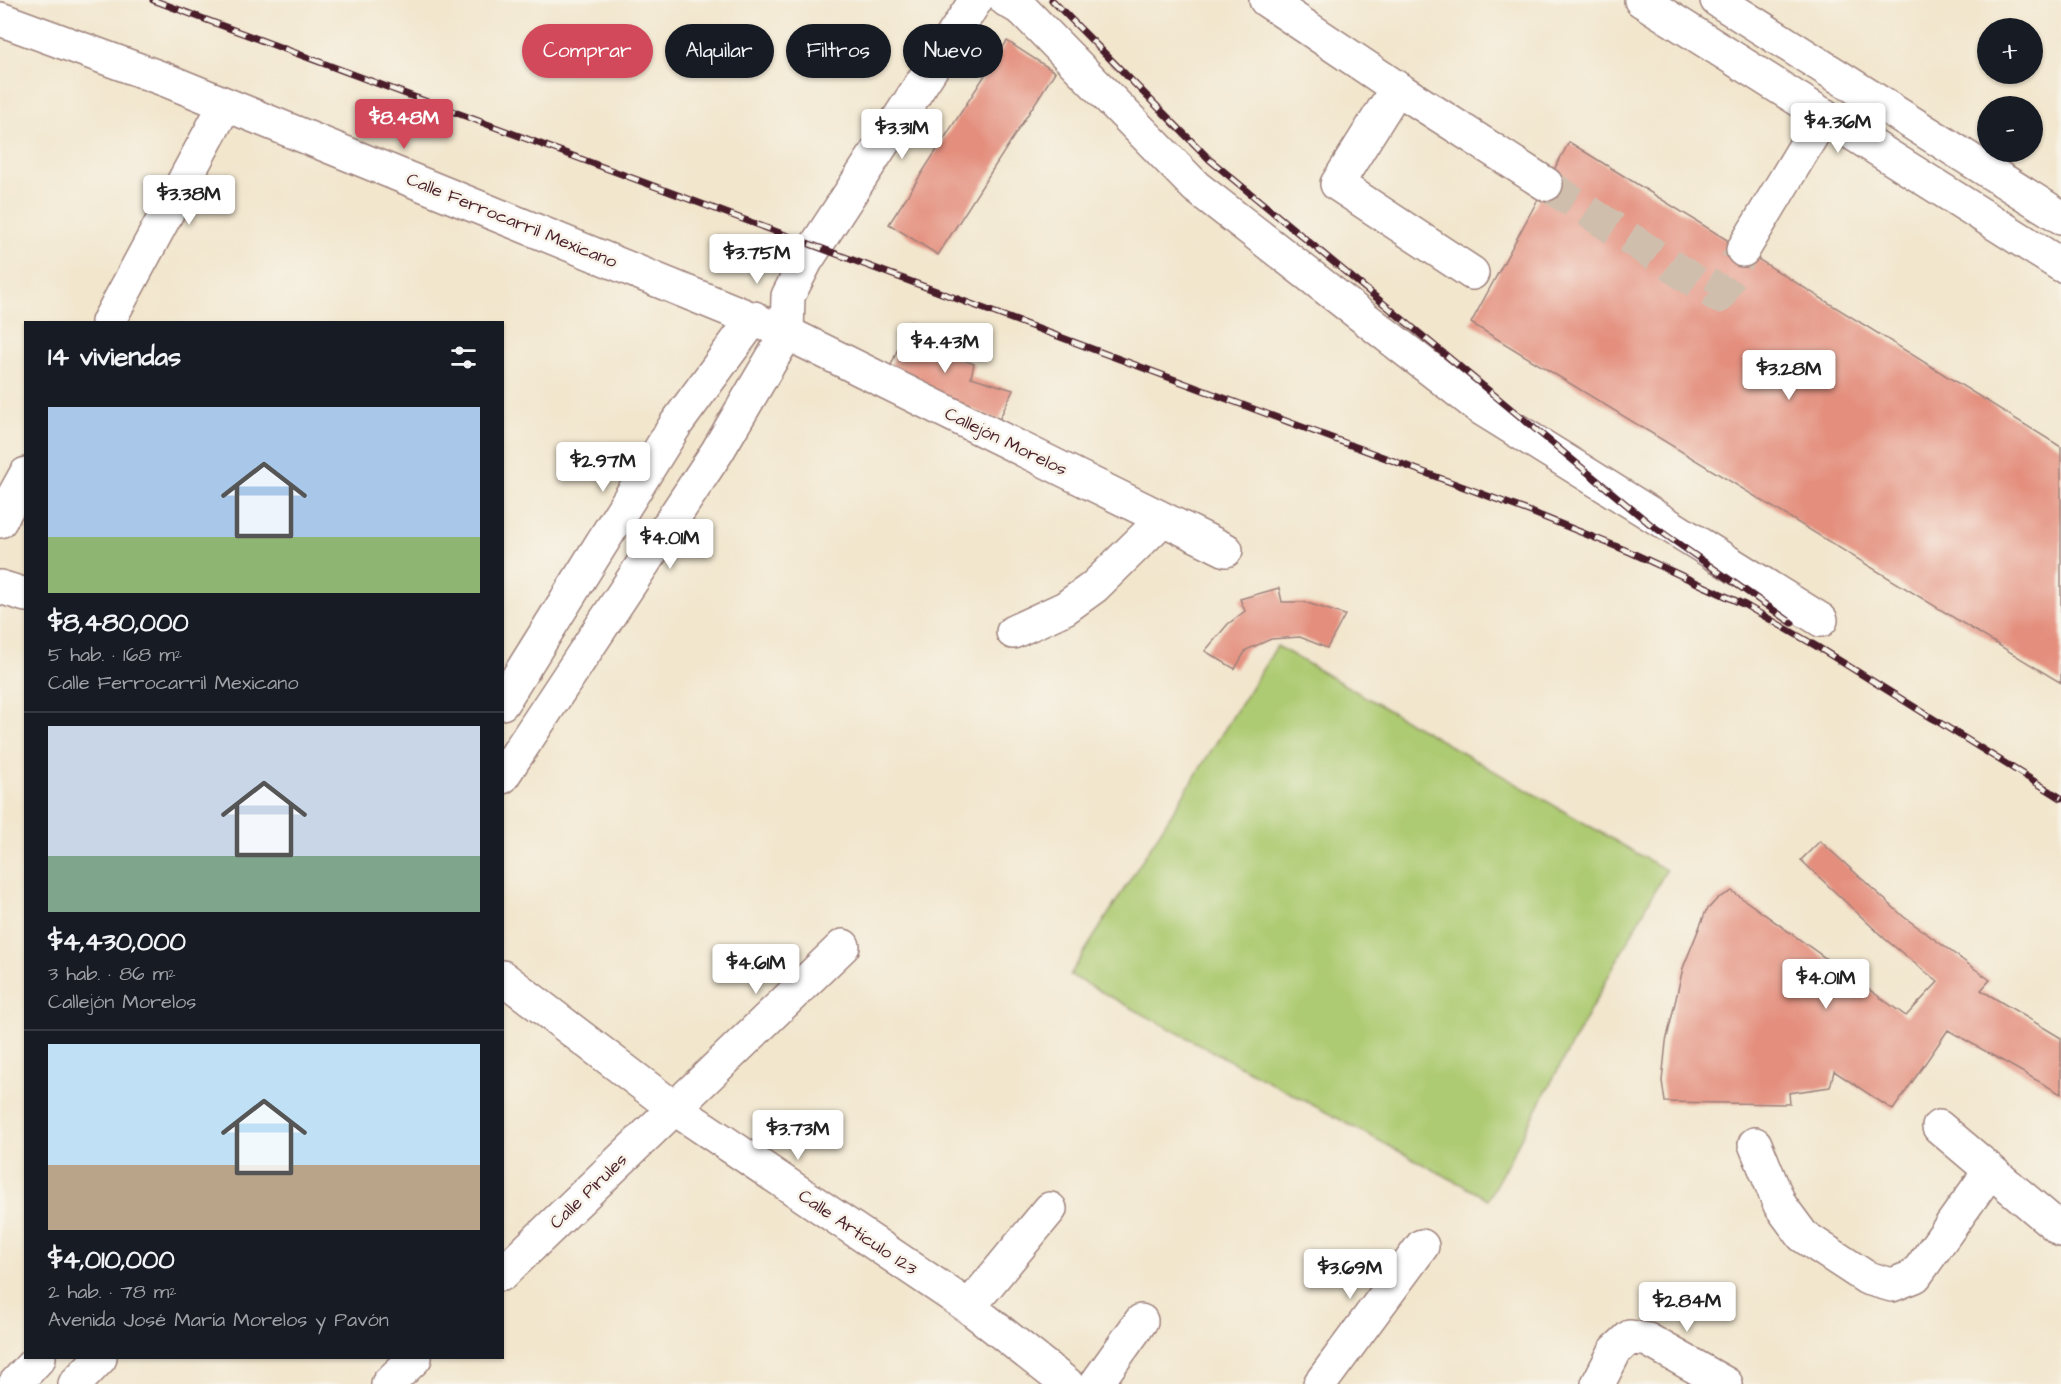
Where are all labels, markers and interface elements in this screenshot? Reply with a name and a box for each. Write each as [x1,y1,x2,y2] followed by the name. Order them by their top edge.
[1977,18,2043,162] map controls
[1977,18,2043,84] button: +
[522,24,653,78] chip: Comprar
[665,24,774,78] chip: Alquilar
[786,24,891,78] chip: Filtros
[903,24,1003,78] chip: Nuevo
[1977,96,2043,162] button: −
[355,99,453,150] pin: $8.48M
[1789,103,1887,154] pin: $4.36M
[369,104,439,132] text: $8.48M
[1805,108,1871,136] text: $4.36M
[853,109,951,160] pin: $3.31M
[875,114,929,142] text: $3.31M
[403,167,621,274] street label: Calle Ferrocarril Mexicano
[140,175,238,226] pin: $3.38M
[157,180,221,208] text: $3.38M
[708,234,806,285] pin: $3.75M
[723,239,791,267] text: $3.75M
[896,323,994,374] pin: $4.43M
[911,328,979,356] text: $4.43M
[48,339,181,375] text: 14 viviendas
[447,341,480,374] icon: filters
[1740,350,1838,401] pin: $3.28M
[1756,355,1822,383] text: $3.28M
[940,401,1071,482] street label: Callejón Morelos
[554,442,652,493] pin: $2.97M
[210,446,318,554] icon: home
[570,447,636,475] text: $2.97M
[621,519,719,570] pin: $4.01M
[640,524,700,552] text: $4.01M
[48,605,189,641] text: $8,480,000
[48,641,182,669] text: 5 hab. · 168 m²
[48,669,298,697] text: Calle Ferrocarril Mexicano
[210,765,318,873] icon: home
[48,924,186,960] text: $4,430,000
[707,944,805,995] pin: $4.61M
[726,949,786,977] text: $4.61M
[1777,959,1875,1010] pin: $4.01M
[48,960,176,988] text: 3 hab. · 86 m²
[1796,964,1856,992] text: $4.01M
[48,988,196,1016] text: Callejón Morelos
[210,1083,318,1191] icon: home
[749,1110,847,1161] pin: $3.73M
[766,1115,830,1143] text: $3.73M
[544,1148,633,1235] street label: Calle Pirules
[793,1183,922,1281] street label: Calle Artículo 123
[48,1242,175,1278] text: $4,010,000
[1301,1249,1399,1300] pin: $3.69M
[1318,1254,1382,1282] text: $3.69M
[48,1278,177,1306] text: 2 hab. · 78 m²
[1638,1282,1736,1333] pin: $2.84M
[1653,1287,1721,1315] text: $2.84M
[48,1306,389,1334] text: Avenida José María Morelos y Pavón

